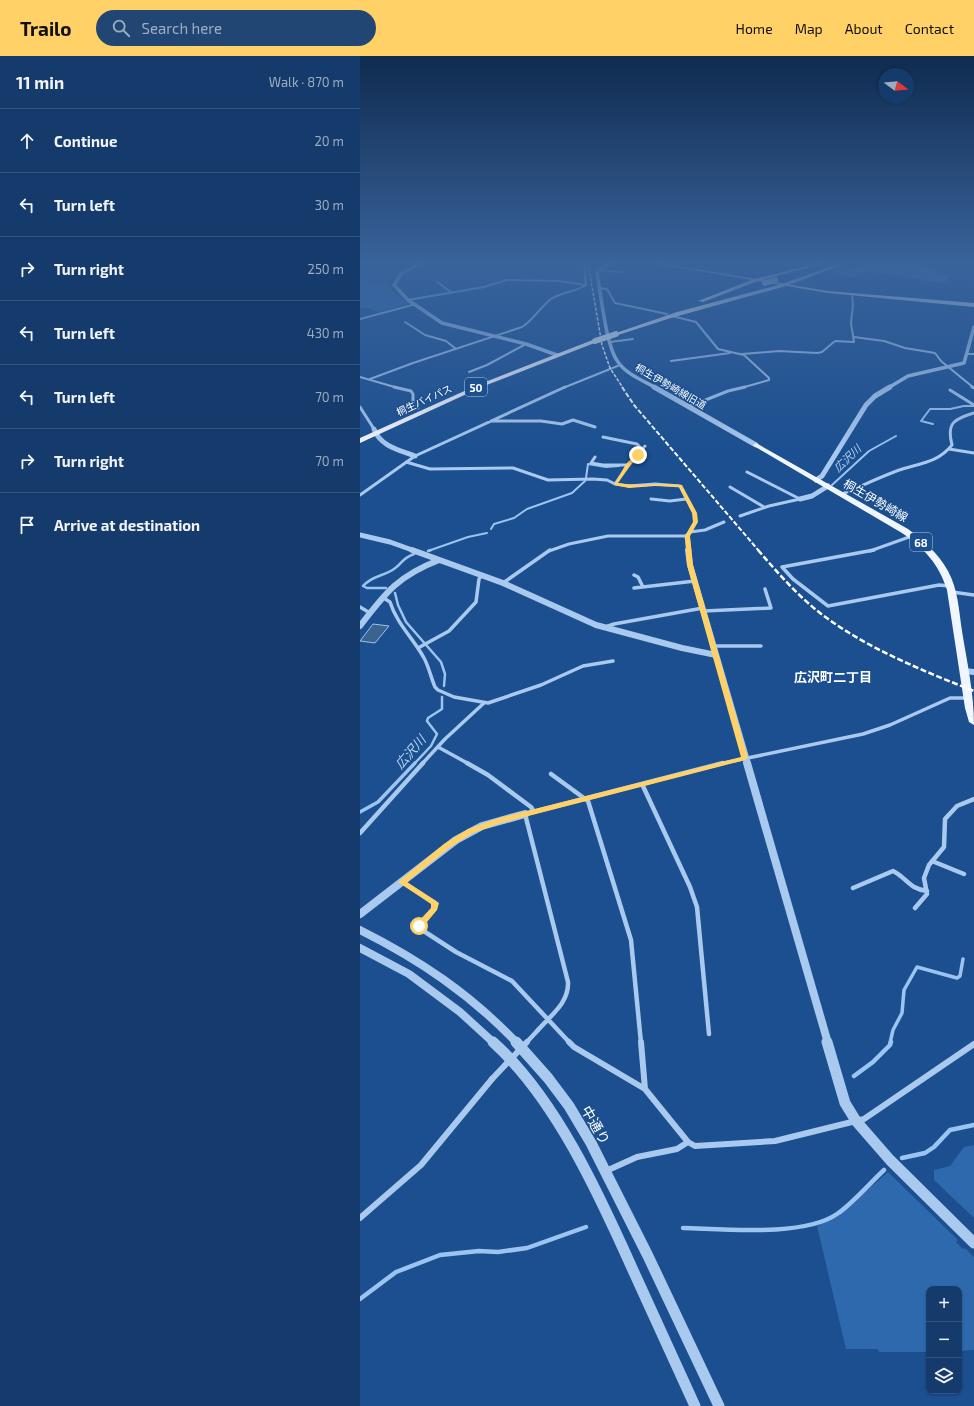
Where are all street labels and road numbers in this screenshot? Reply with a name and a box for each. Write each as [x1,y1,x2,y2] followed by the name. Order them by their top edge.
[633,361,709,411] street label: 桐生伊勢崎線旧道
[465,378,487,396] road number: 50
[394,382,454,418] street label: 桐生バイパス
[841,476,911,524] street label: 桐生伊勢崎線
[910,533,932,551] road number: 68
[578,1103,614,1147] street label: 中通り

